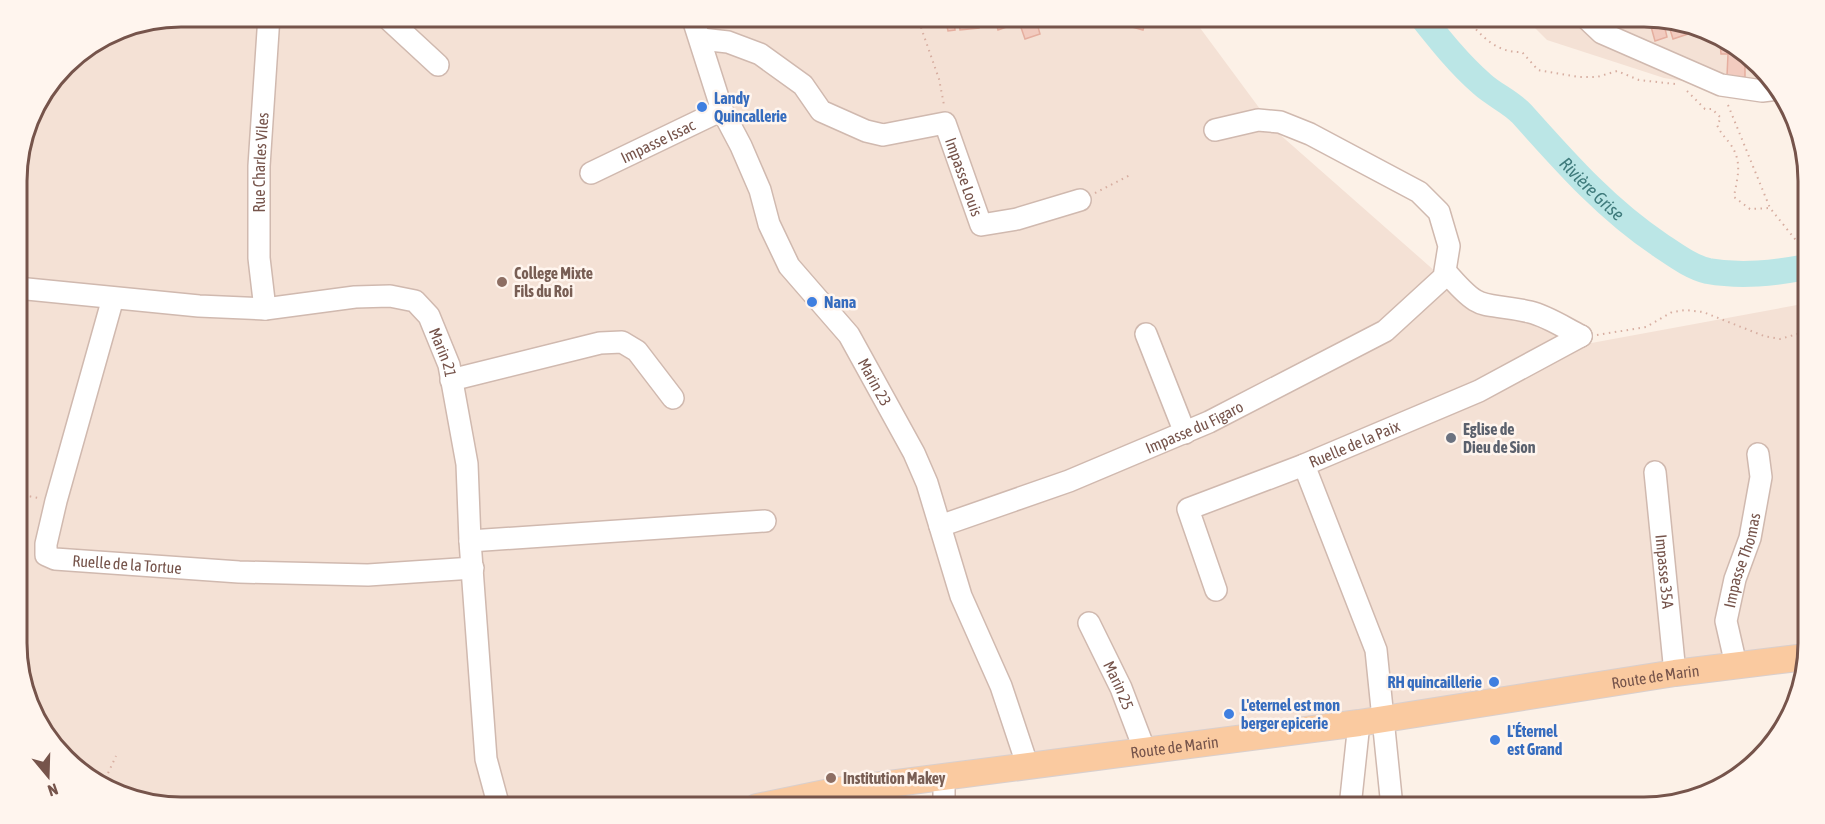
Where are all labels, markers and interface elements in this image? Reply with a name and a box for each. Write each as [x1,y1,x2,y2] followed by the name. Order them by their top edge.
[714,89,787,125] place label: Landy Quincallerie
[695,100,709,114] marker: Landy Quincallerie
[250,111,272,212] street label: Rue Charles Viles
[618,115,698,166] street label: Impasse Issac
[942,135,986,219] street label: Impasse Louis
[1556,152,1629,224] water label: Rivière Grise
[514,264,593,300] place label: College Mixte Fils du Roi
[495,275,509,289] marker: College Mixte Fils du Roi
[824,293,856,311] place label: Nana
[805,295,819,309] marker: Nana
[426,325,460,379] street label: Marin 21
[855,355,895,409] street label: Marin 23
[1143,397,1246,457] street label: Impasse du Figaro
[1306,416,1403,471] street label: Ruelle de la Paix
[1463,420,1536,456] place label: Eglise de Dieu de Sion
[1444,431,1458,445] marker: Eglise de Dieu de Sion
[1720,511,1763,609] street label: Impasse Thomas
[1652,534,1678,610] street label: Impasse 35A
[72,551,182,577] street label: Ruelle de la Tortue
[1100,658,1137,712] street label: Marin 25
[1610,661,1700,692] street label: Route de Marin
[1387,673,1482,691] place label: RH quincaillerie
[1487,675,1501,689] marker: RH quincaillerie
[1241,696,1340,732] place label: L'eternel est mon berger epicerie
[1222,707,1236,721] marker: L'eternel est mon berger epicerie
[1507,722,1563,758] place label: L'Éternel est Grand
[1129,732,1220,762] street label: Route de Marin
[1488,733,1502,747] marker: L'Éternel est Grand
[18,746,78,806] north arrow
[843,769,946,787] place label: Institution Makey
[824,771,838,785] marker: Institution Makey
[45,780,60,800] text: N

